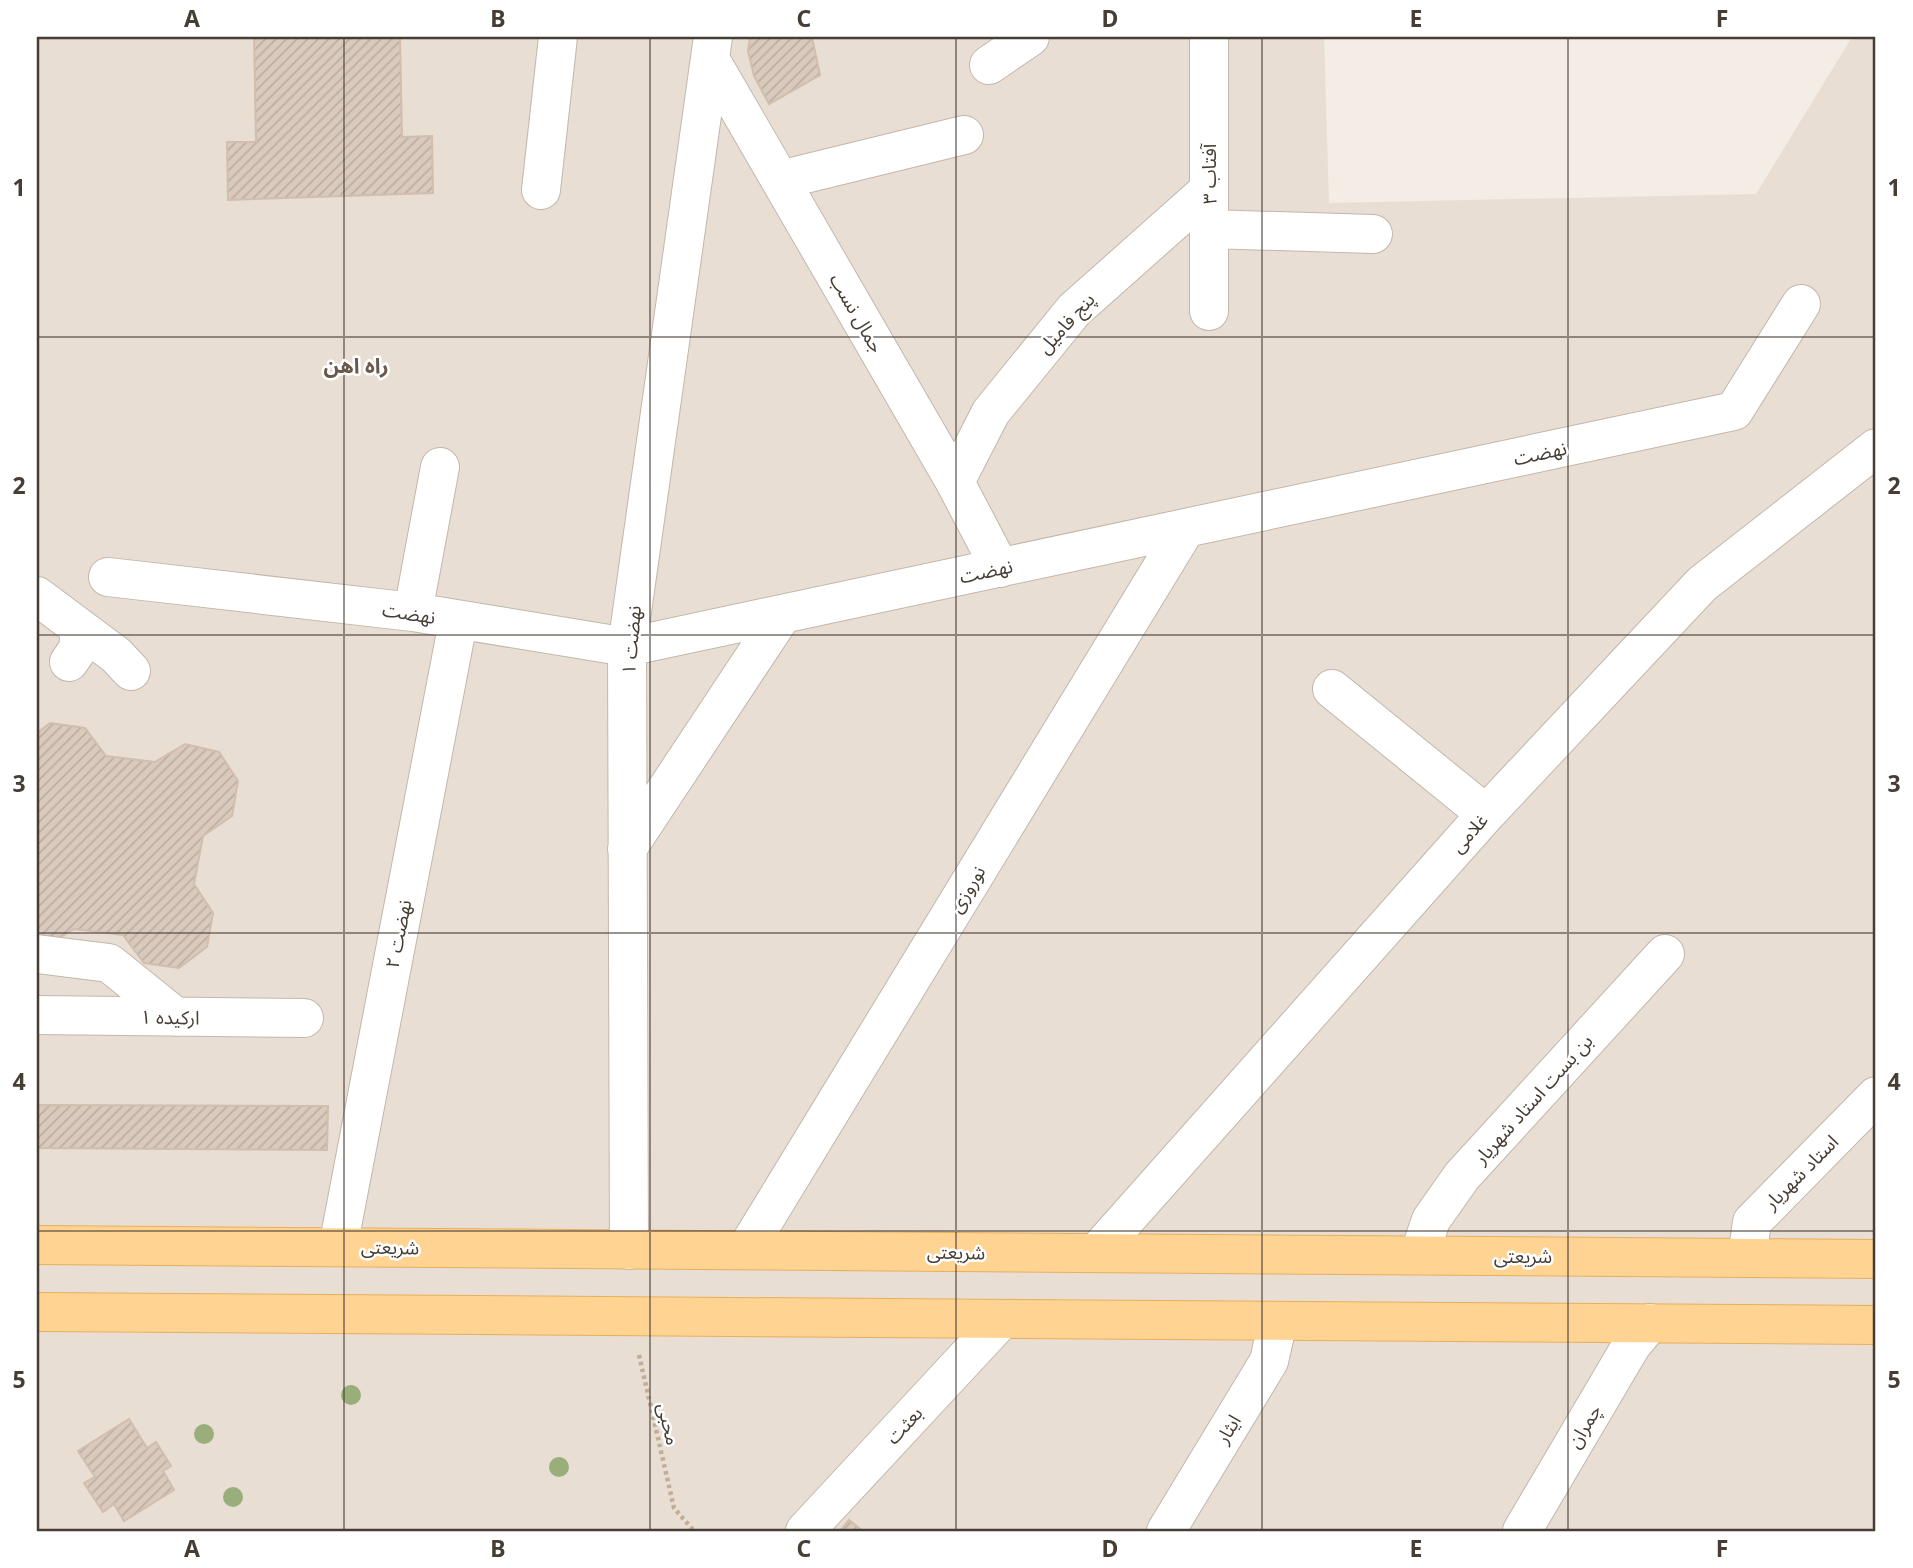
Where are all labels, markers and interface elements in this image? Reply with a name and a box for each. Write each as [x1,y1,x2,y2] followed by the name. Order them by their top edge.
[184,2,200,34] text: A
[490,2,506,34] text: B
[797,2,812,34] text: C
[1102,2,1118,34] text: D
[1410,2,1422,34] text: E
[1716,2,1728,34] text: F
[1196,142,1222,204] street label: آفتاب ۳
[12,171,26,203] text: 1
[1887,171,1901,203] text: 1
[824,268,890,358] street label: جمال نسب
[1031,287,1102,361] street label: پنج فامیل
[323,351,389,379] district label: راه اهن
[1511,435,1569,471] street label: نهضت
[12,469,26,501] text: 2
[1887,469,1901,501] text: 2
[957,553,1015,589] street label: نهضت
[381,596,437,630] street label: نهضت
[615,604,647,676] street label: نهضت ۱
[12,767,26,799] text: 3
[1887,767,1901,799] text: 3
[1444,808,1494,858] street label: غلامی
[943,860,991,918] street label: نوروزی
[379,897,417,971] street label: نهضت ۲
[140,1003,200,1031] street label: ارکیده ۱
[1467,1028,1598,1170] street label: بن بست استاد شهریار
[12,1065,26,1097] text: 4
[1887,1065,1901,1097] text: 4
[1757,1129,1844,1216] street label: استاد شهریار
[361,1233,419,1261] street label: شریعتی
[927,1238,985,1266] street label: شریعتی
[1494,1243,1552,1269] street label: شریعتی
[12,1363,26,1395] text: 5
[1887,1363,1901,1395] text: 5
[1561,1399,1607,1453] street label: چمران
[652,1400,686,1448] street label: محبی
[880,1400,928,1450] street label: بعثت
[1209,1410,1247,1449] street label: ایثار
[184,1532,200,1564] text: A
[490,1532,506,1564] text: B
[797,1532,812,1564] text: C
[1102,1532,1118,1564] text: D
[1410,1532,1422,1564] text: E
[1716,1532,1728,1564] text: F

